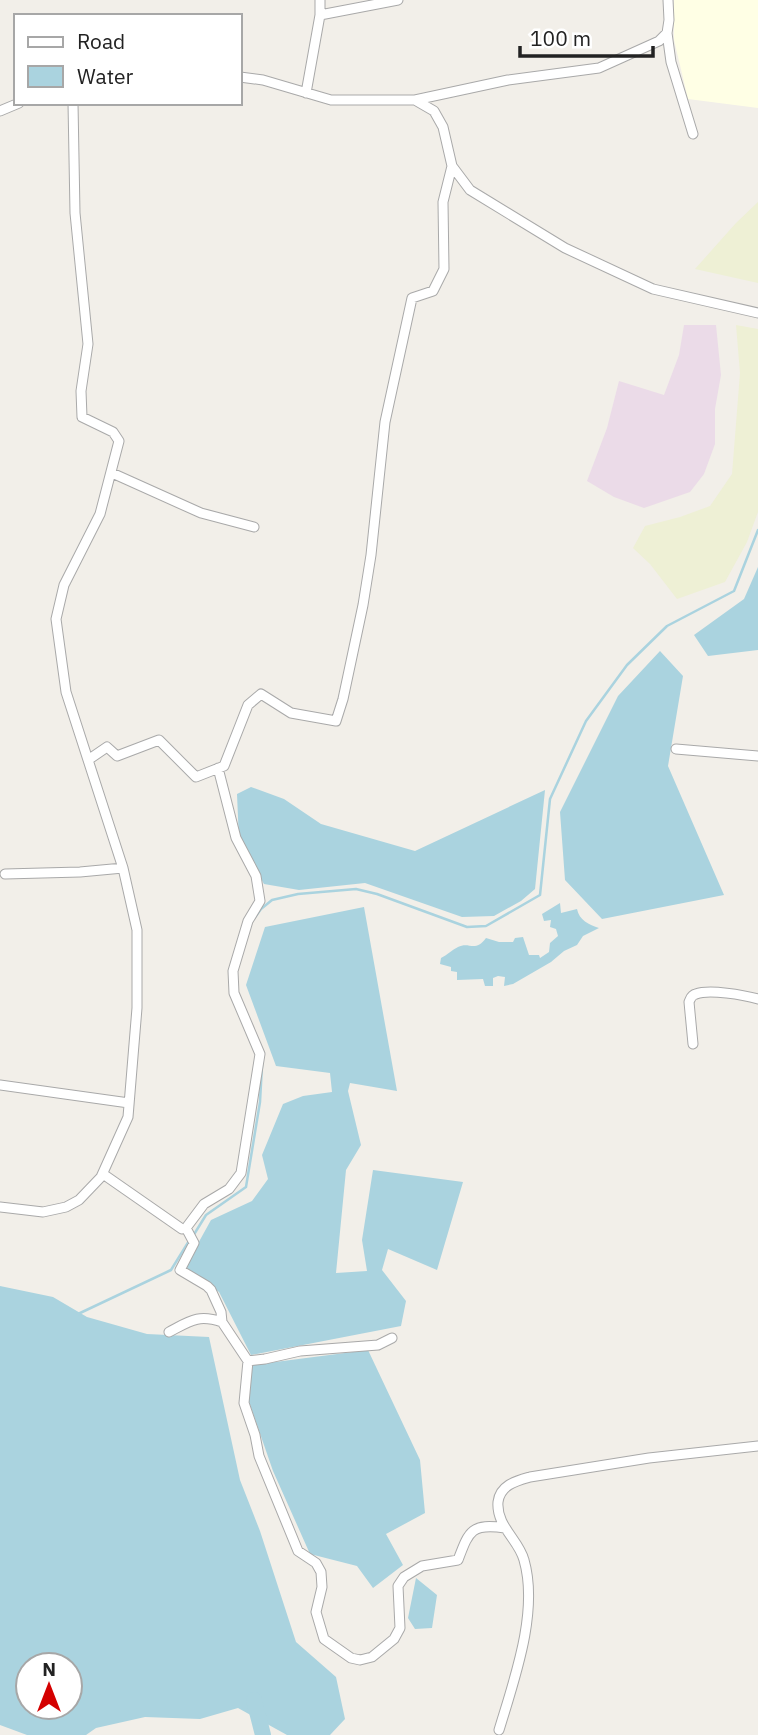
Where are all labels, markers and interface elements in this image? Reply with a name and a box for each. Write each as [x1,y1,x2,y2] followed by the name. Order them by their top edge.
[14,14,242,105] legend
[520,14,653,58] scale bar
[530,24,591,52] text: 100 m
[77,27,125,55] text: Road
[77,62,134,90] text: Water
[14,1651,84,1721] north arrow
[42,1657,56,1681] text: N

